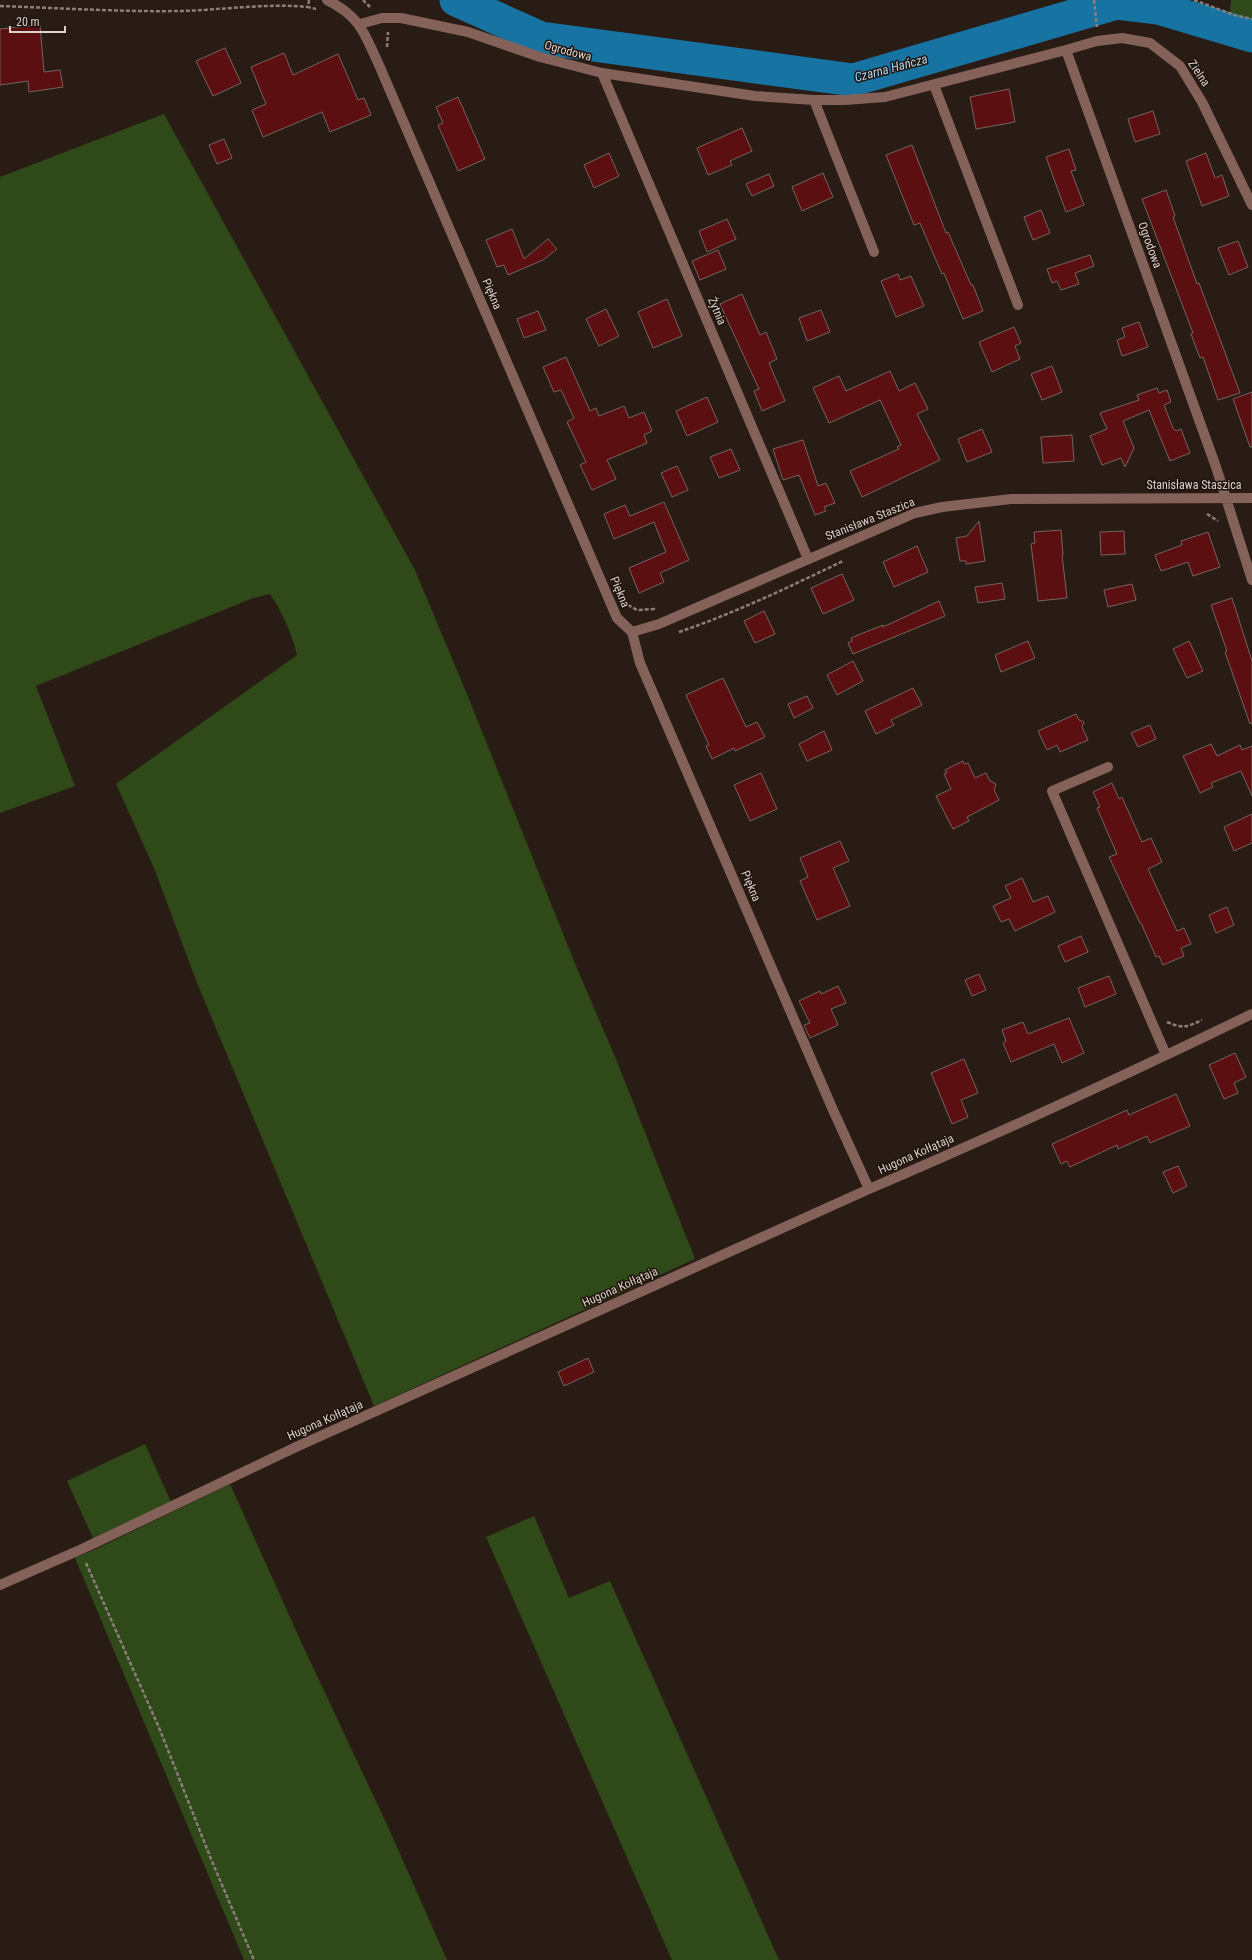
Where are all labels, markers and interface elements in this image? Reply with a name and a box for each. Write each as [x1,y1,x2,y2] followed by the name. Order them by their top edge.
[10,8,65,34] scale bar
[16,15,40,29] text: 20 m
[543,38,593,64] street label: Ogrodowa
[853,51,929,85] water label: Czarna Hańcza
[1185,57,1213,89] street label: Zielna
[1135,220,1165,270] street label: Ogrodowa
[479,277,505,312] street label: Piękna
[705,295,730,327] street label: Żytnia
[1147,478,1242,492] street label: Stanisława Staszica
[823,495,917,543] street label: Stanisława Staszica
[607,575,633,610] street label: Piękna
[738,869,764,904] street label: Piękna
[876,1131,956,1177] street label: Hugona Kołłątaja
[580,1264,660,1310] street label: Hugona Kołłątaja
[285,1397,365,1443] street label: Hugona Kołłątaja

